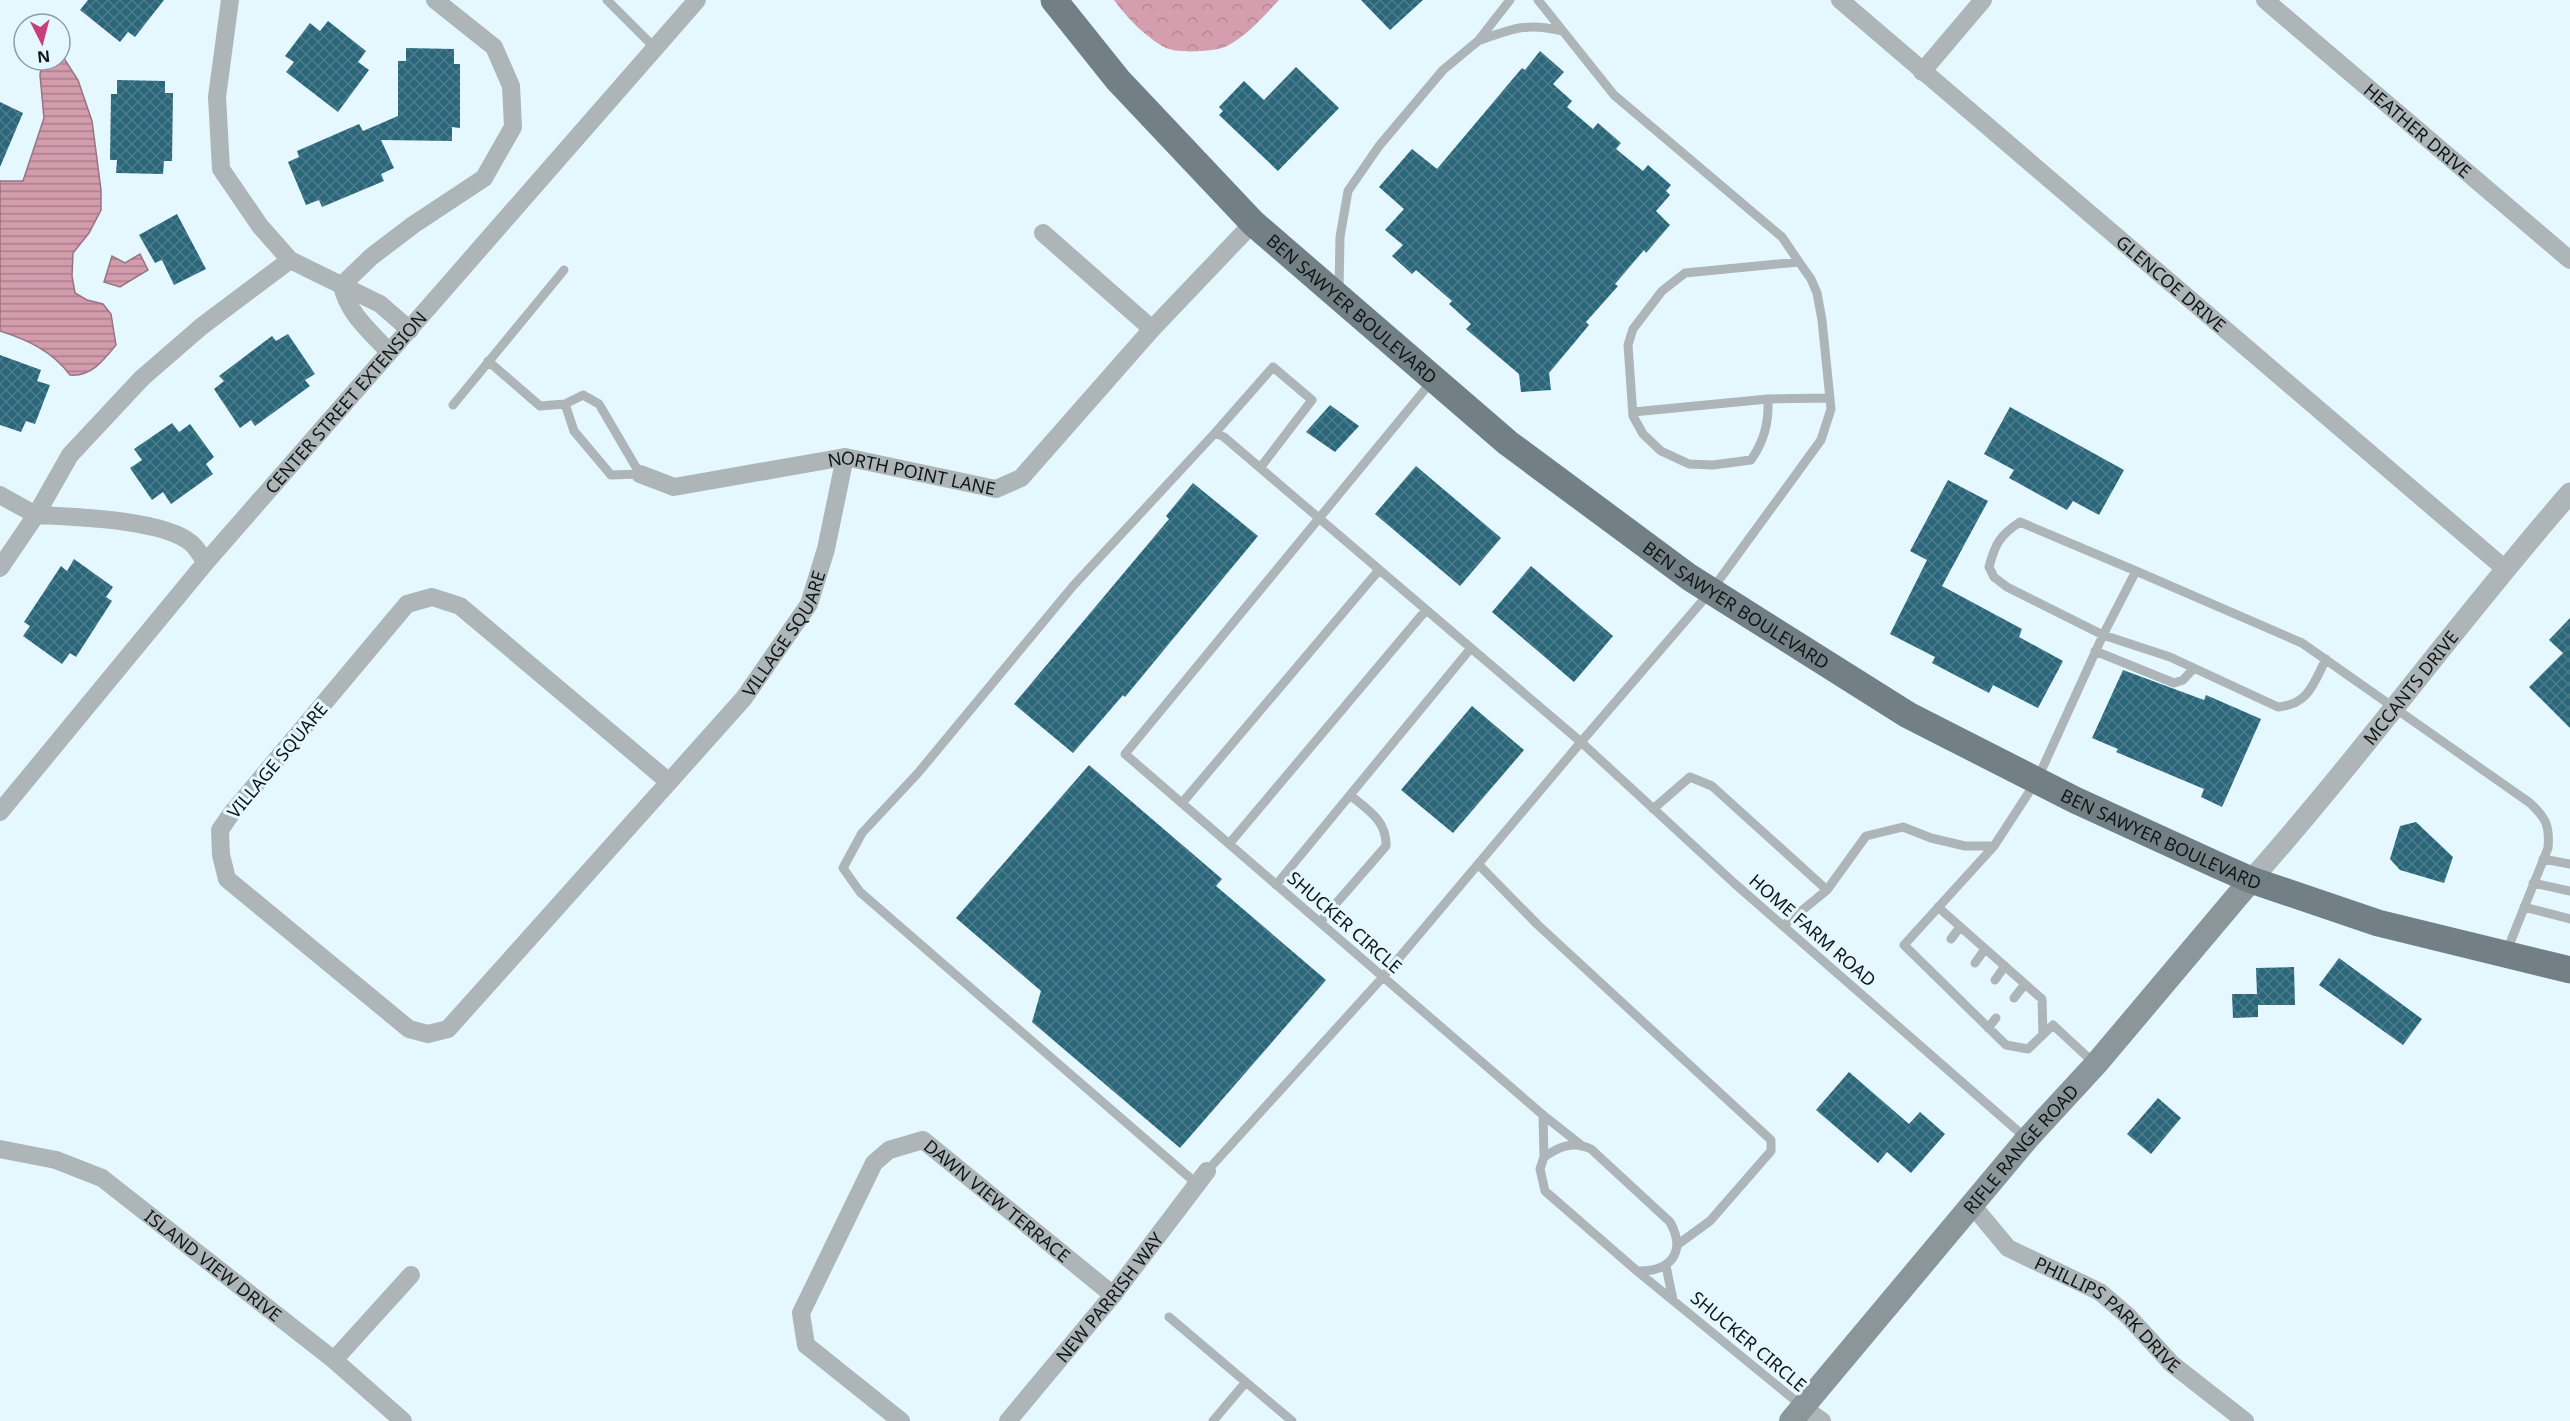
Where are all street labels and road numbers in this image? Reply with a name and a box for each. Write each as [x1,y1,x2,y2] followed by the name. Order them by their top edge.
[2359,78,2477,183] street label: HEATHER DRIVE
[1262,228,1442,389] street label: BEN SAWYER BOULEVARD
[2111,230,2231,337] street label: GLENCOE DRIVE
[259,306,432,499] street label: CENTER STREET EXTENSION
[826,444,998,501] street label: NORTH POINT LANE
[1638,535,1834,675] street label: BEN SAWYER BOULEVARD
[737,568,831,701] street label: VILLAGE SQUARE
[2357,625,2463,750] street label: MCCANTS DRIVE
[221,697,333,823] street label: VILLAGE SQUARE
[2057,783,2265,895] street label: BEN SAWYER BOULEVARD
[1283,866,1407,978] street label: SHUCKER CIRCLE
[1745,868,1881,992] street label: HOME FARM ROAD
[1957,1079,2084,1219] street label: RIFLE RANGE ROAD
[919,1134,1075,1267] street label: DAWN VIEW TERRACE
[140,1204,287,1327] street label: ISLAND VIEW DRIVE
[1050,1227,1169,1367] street label: NEW PARRISH WAY
[2031,1251,2185,1378] street label: PHILLIPS PARK DRIVE
[1686,1285,1812,1397] street label: SHUCKER CIRCLE

